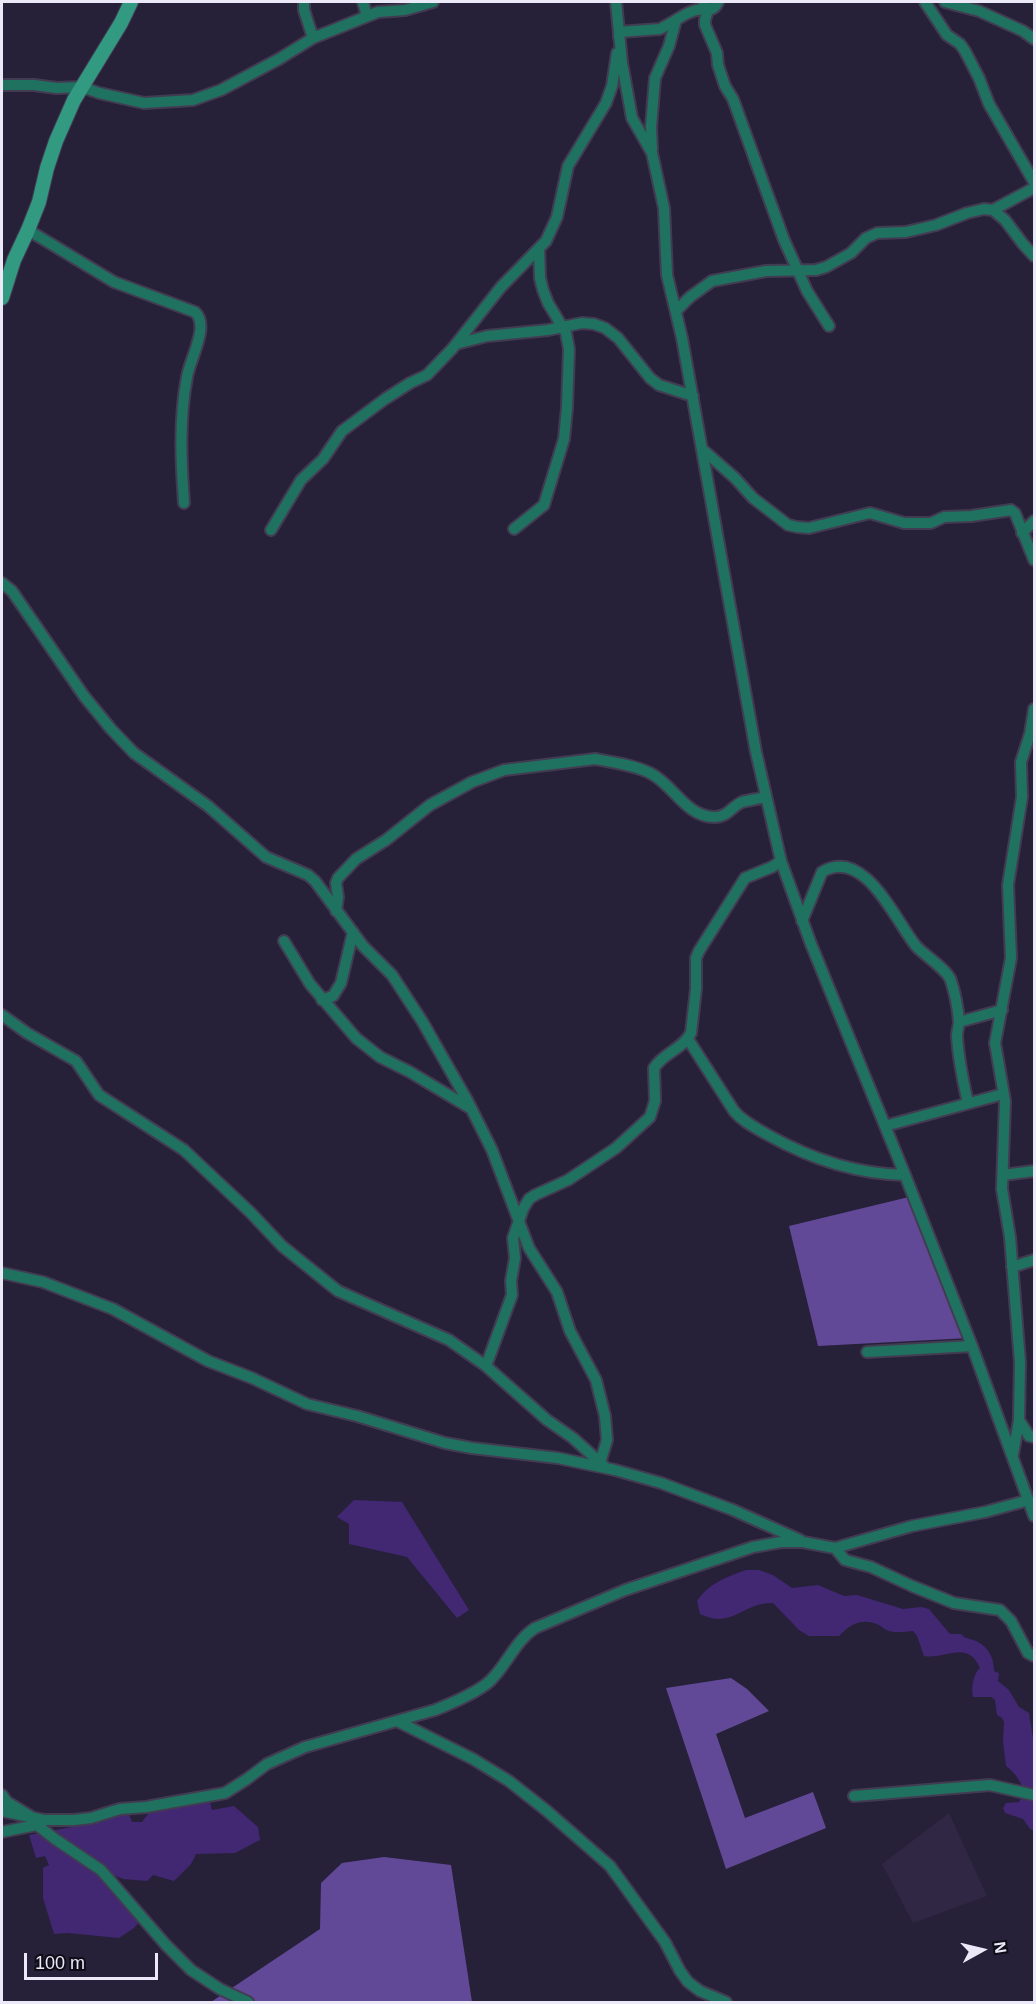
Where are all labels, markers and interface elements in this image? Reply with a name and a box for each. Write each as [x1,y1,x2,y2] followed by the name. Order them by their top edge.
[952,1920,1012,1980] north arrow
[27,1941,160,1979] scale bar
[991,1941,1010,1954] text: N
[35,1953,85,1973] text: 100 m

